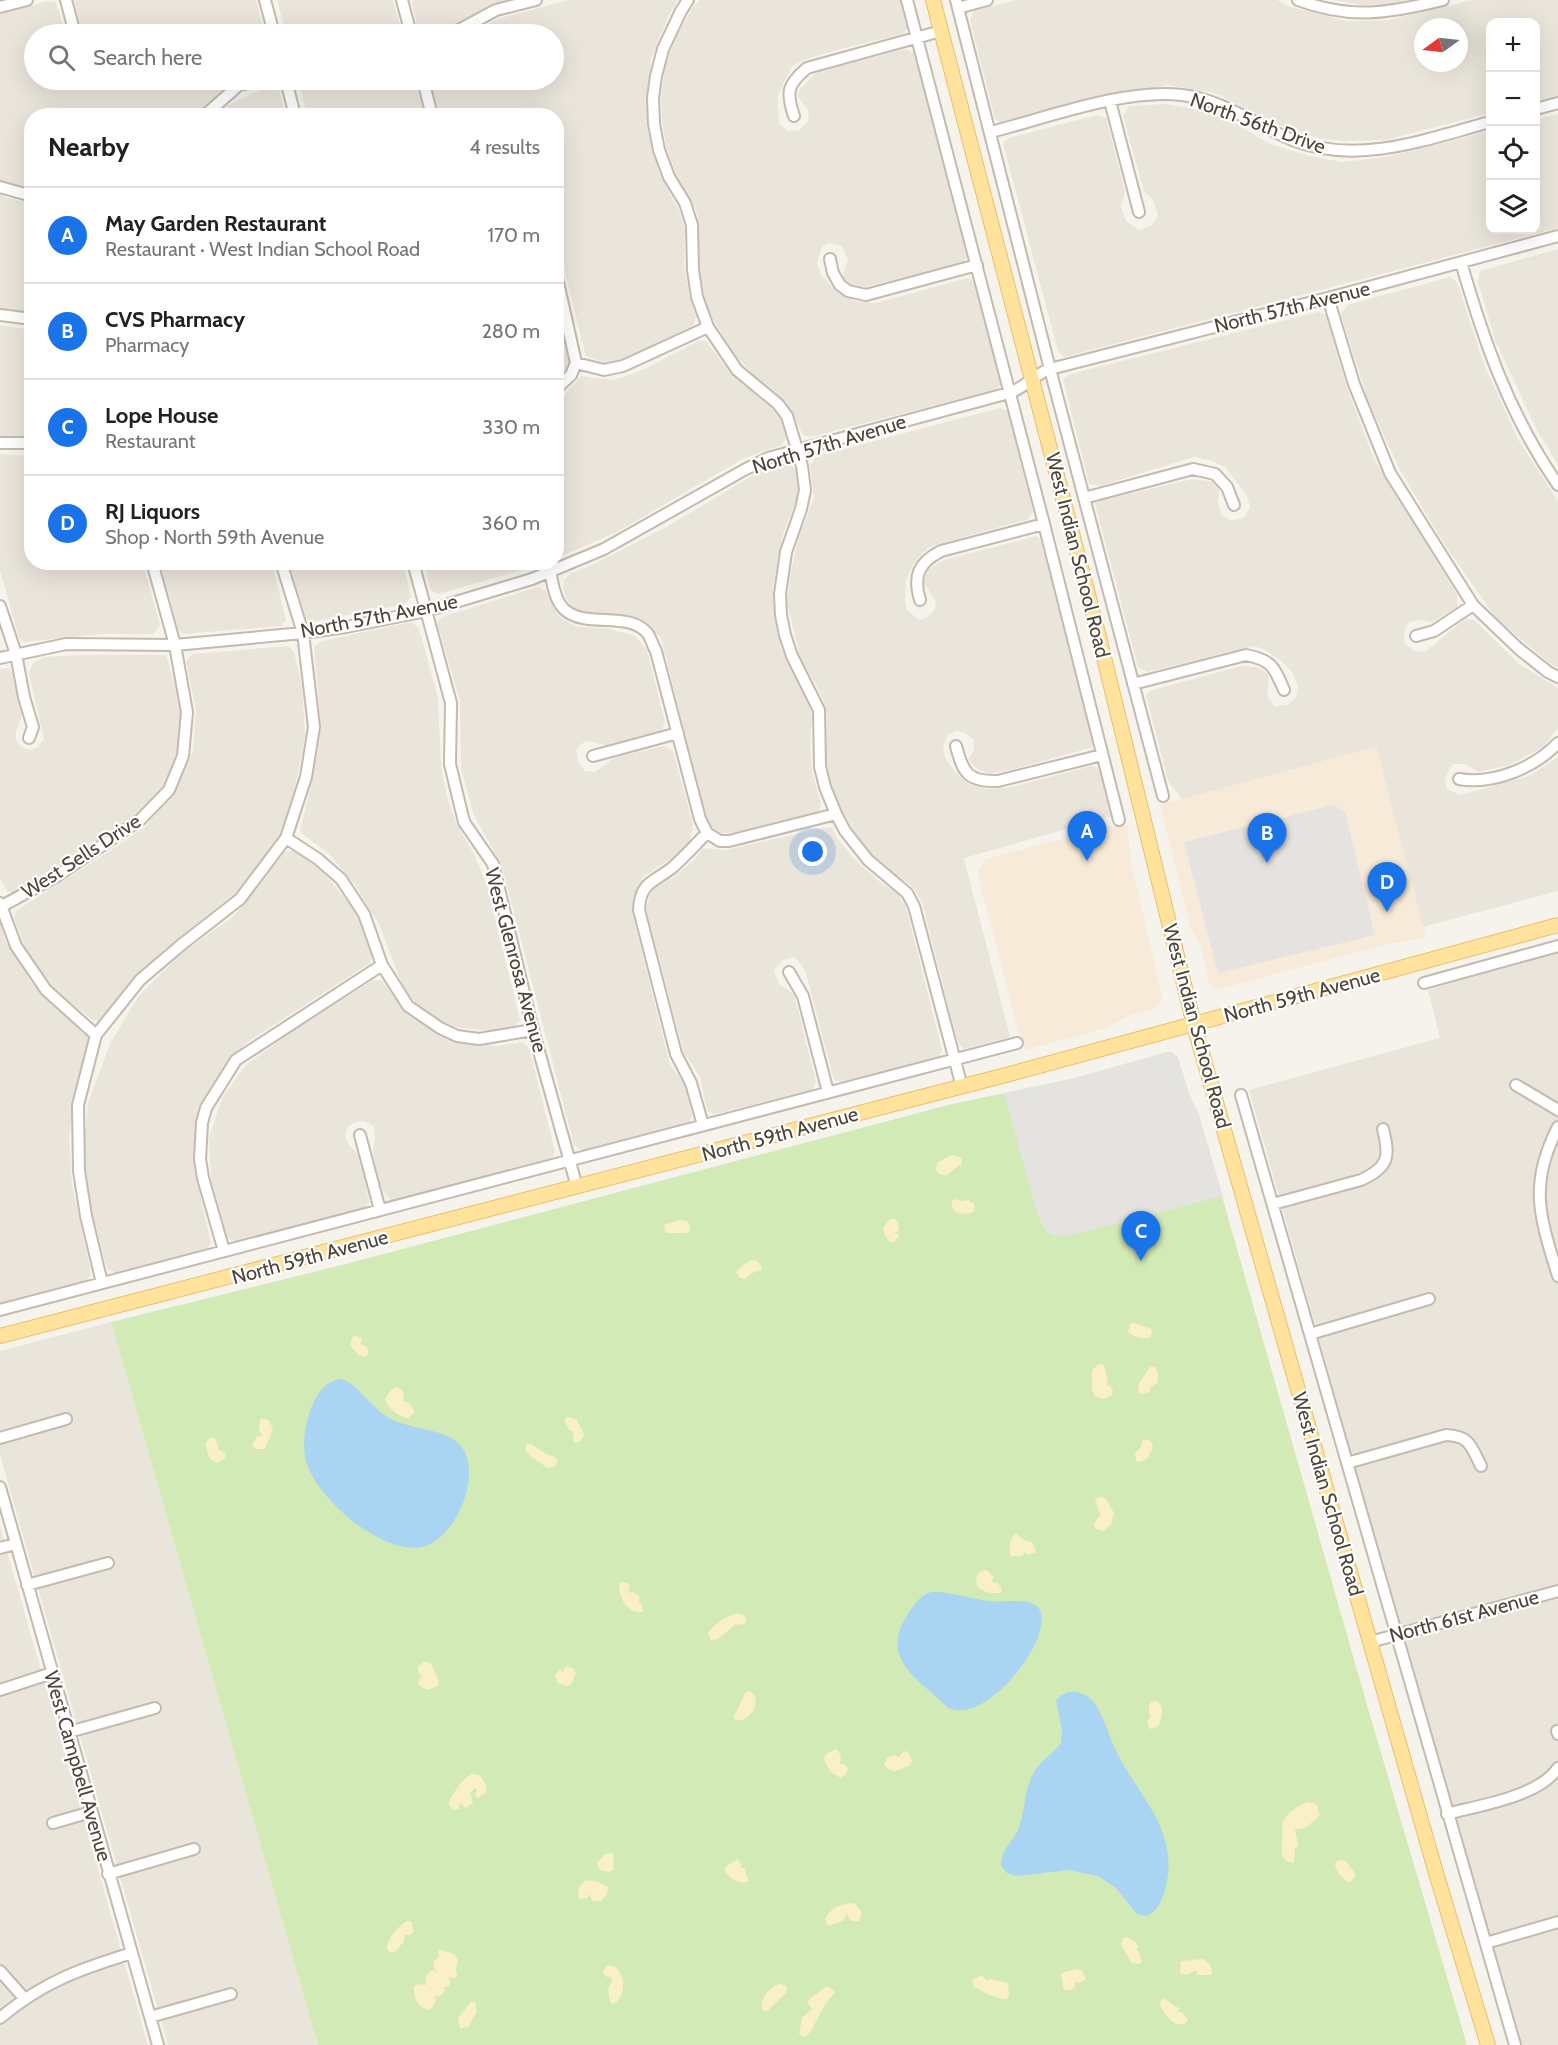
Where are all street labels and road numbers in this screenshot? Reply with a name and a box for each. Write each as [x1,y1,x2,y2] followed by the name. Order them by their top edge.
[1187,87,1329,159] street label: North 56th Drive
[1212,276,1372,338] street label: North 57th Avenue
[749,409,909,479] street label: North 57th Avenue
[1041,450,1115,660] street label: West Indian School Road
[298,589,460,643] street label: North 57th Avenue
[17,809,145,903] street label: West Sells Drive
[480,865,552,1055] street label: West Glenrosa Avenue
[1158,921,1236,1131] street label: West Indian School Road
[1221,963,1383,1027] street label: North 59th Avenue
[699,1102,861,1166] street label: North 59th Avenue
[229,1225,391,1289] street label: North 59th Avenue
[1287,1389,1369,1599] street label: West Indian School Road
[1387,1584,1541,1648] street label: North 61st Avenue
[39,1668,117,1864] street label: West Campbell Avenue

